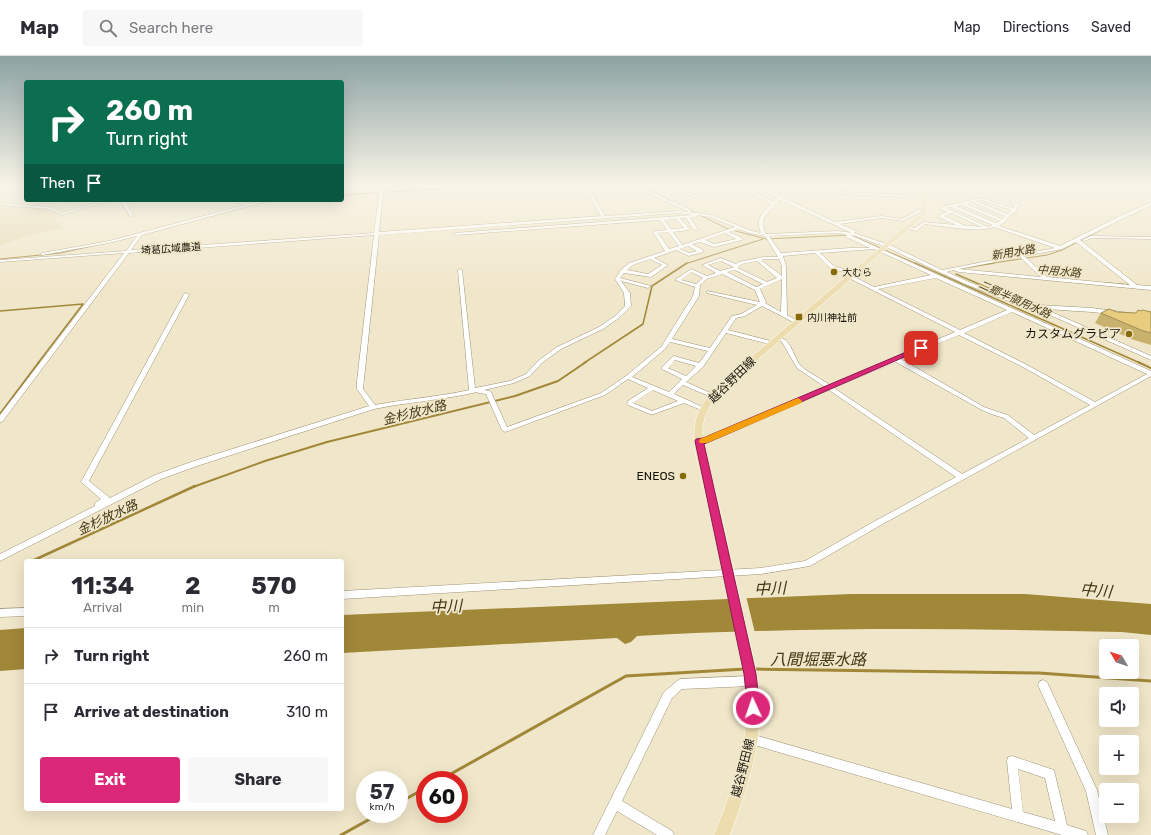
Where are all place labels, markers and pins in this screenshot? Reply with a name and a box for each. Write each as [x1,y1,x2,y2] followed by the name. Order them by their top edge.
[829,267,839,277] marker: 大むら
[842,267,872,279] place label: 大むら
[794,312,804,322] marker: 内川神社前
[807,312,857,324] place label: 内川神社前
[1025,327,1121,341] place label: カスタムグラビア
[1124,329,1134,339] marker: カスタムグラビア
[904,331,938,365] pin
[637,469,675,483] place label: ENEOS
[678,471,688,481] marker: ENEOS

